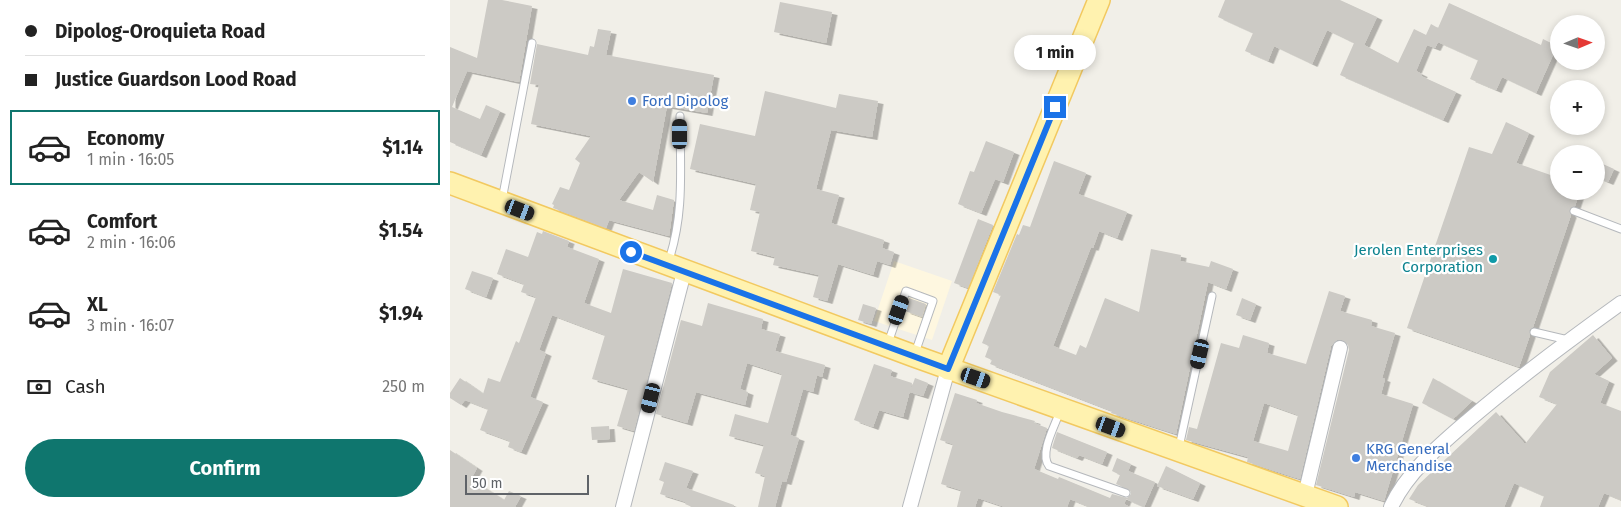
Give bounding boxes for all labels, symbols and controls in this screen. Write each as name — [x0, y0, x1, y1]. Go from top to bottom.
north arrow — [1550, 15, 1605, 70]
map controls — [1550, 15, 1605, 200]
text: Dipolog-Oroquieta Road — [55, 20, 265, 43]
callout: 1 min — [1014, 34, 1096, 70]
text: 1 min — [1036, 43, 1074, 62]
text: Justice Guardson Lood Road — [55, 68, 297, 91]
button: + — [1550, 80, 1605, 135]
place label: Ford Dipolog — [642, 92, 729, 110]
marker: Ford Dipolog — [626, 95, 638, 107]
route end — [1044, 96, 1066, 118]
car — [672, 119, 687, 149]
icon: car — [27, 125, 72, 170]
text: Economy — [87, 127, 164, 150]
text: $1.14 — [382, 136, 423, 159]
button: − — [1550, 145, 1605, 200]
text: 1 min · 16:05 — [87, 150, 174, 169]
car — [503, 198, 536, 222]
icon: car — [27, 208, 72, 253]
text: Comfort — [87, 210, 157, 233]
text: $1.54 — [379, 219, 423, 242]
text: 2 min · 16:06 — [87, 233, 176, 252]
route start — [620, 241, 642, 263]
place label: Jerolen Enterprises Corporation — [1354, 241, 1483, 276]
marker: Jerolen Enterprises Corporation — [1487, 253, 1499, 265]
icon: car — [27, 291, 72, 336]
text: XL — [87, 293, 108, 316]
car — [887, 293, 910, 327]
text: $1.94 — [379, 302, 423, 325]
text: 3 min · 16:07 — [87, 316, 174, 335]
car — [1189, 338, 1210, 370]
car — [959, 366, 992, 390]
icon: cash — [25, 373, 53, 401]
text: Cash — [65, 375, 106, 398]
text: 250 m — [382, 377, 425, 396]
car — [640, 382, 661, 414]
car — [1094, 415, 1127, 439]
button: Confirm — [25, 439, 425, 497]
place label: KRG General Merchandise — [1366, 440, 1452, 475]
marker: KRG General Merchandise — [1350, 452, 1362, 464]
scale bar — [465, 472, 589, 495]
text: 50 m — [472, 475, 503, 492]

